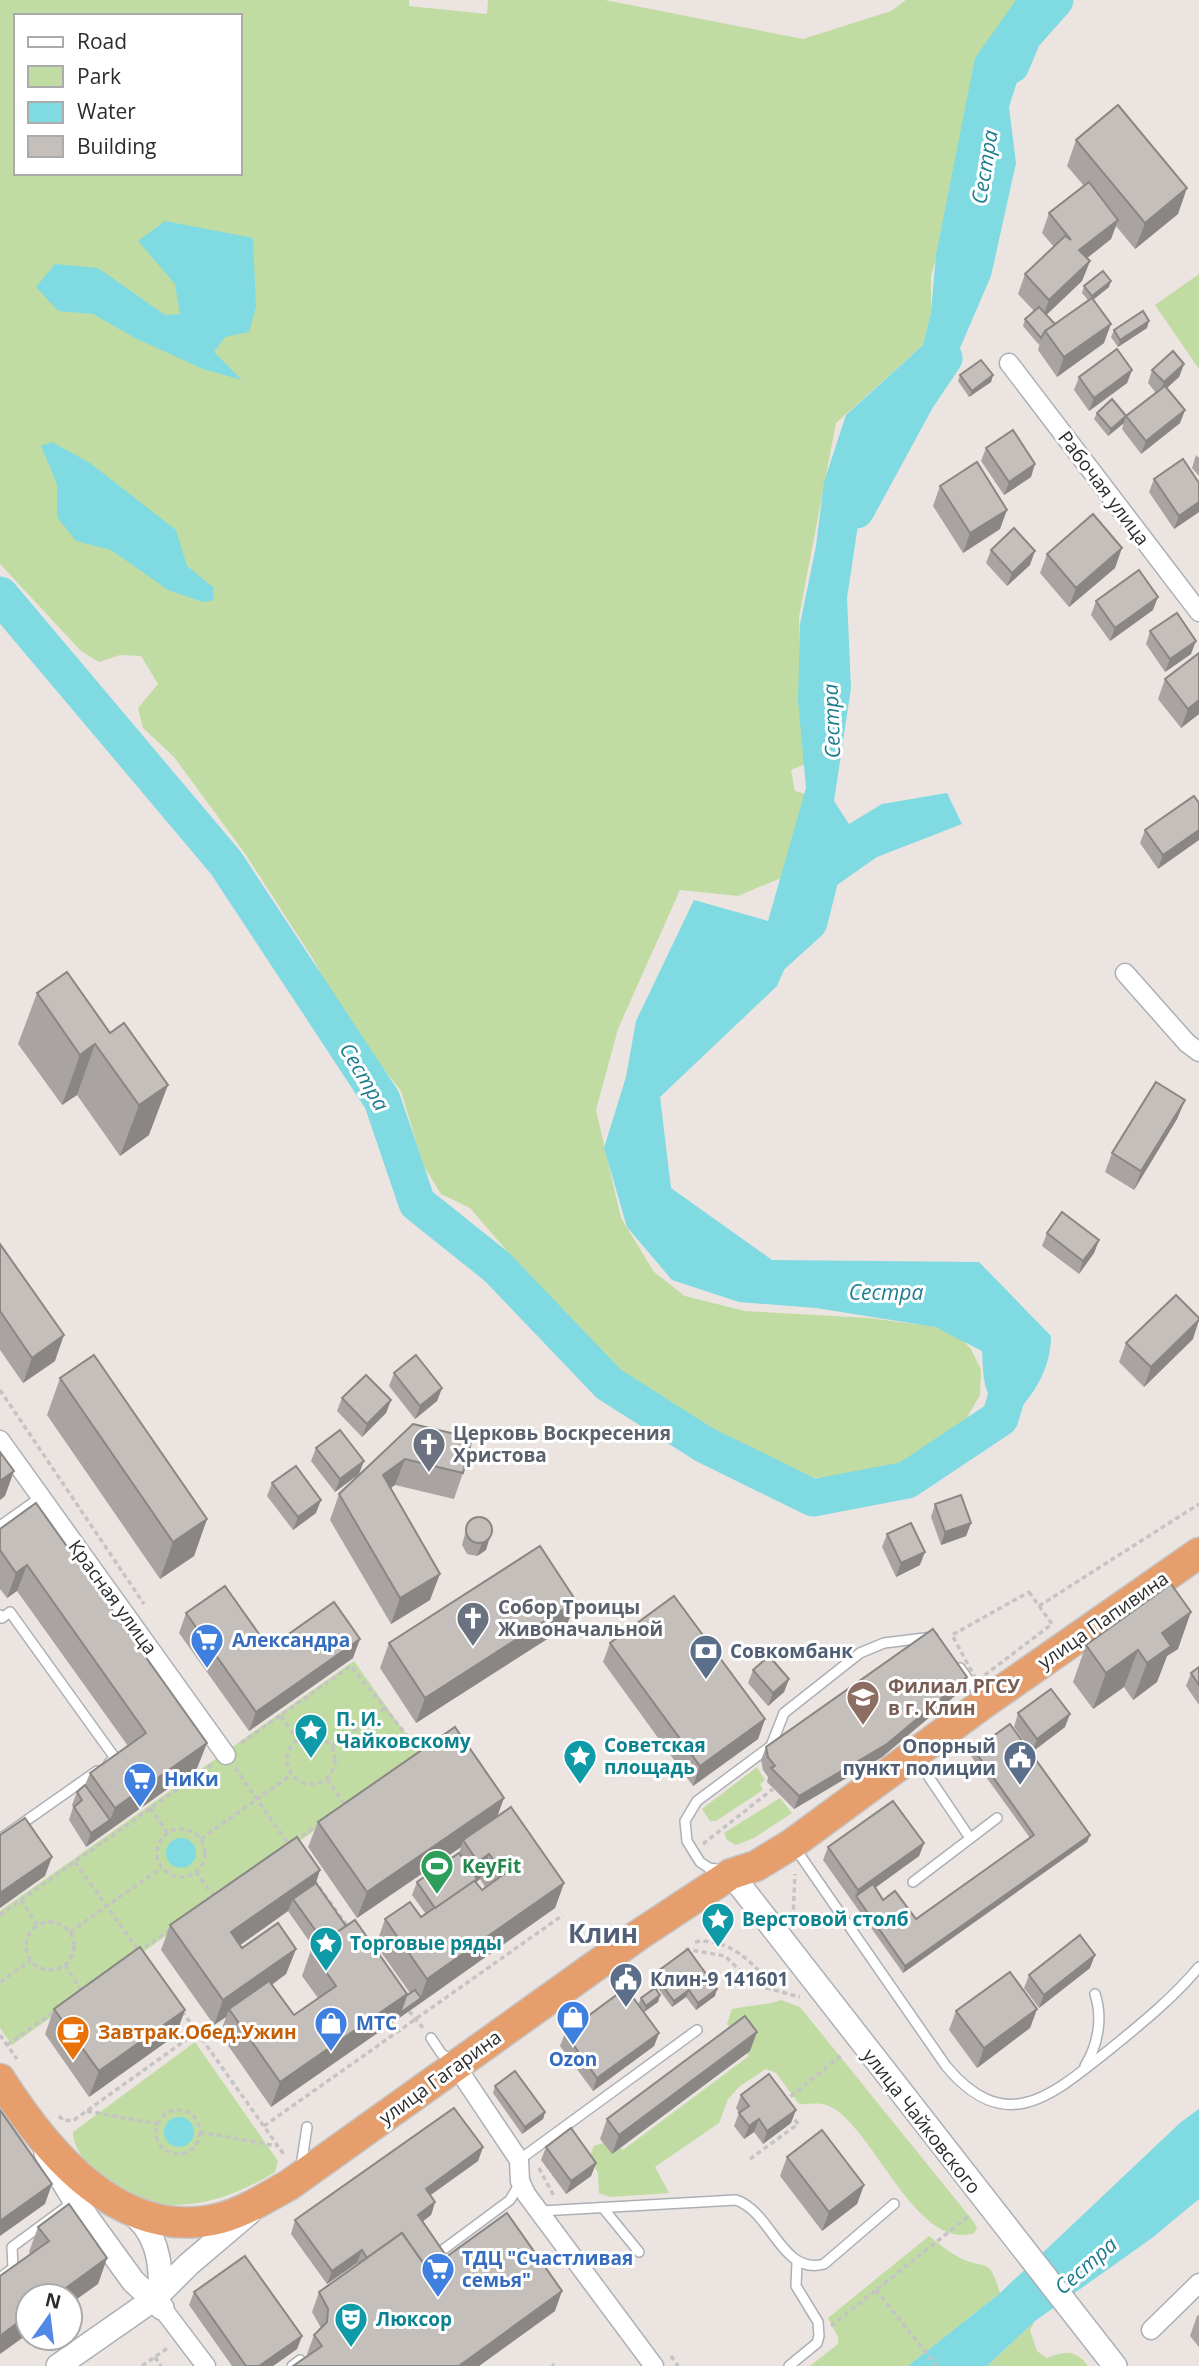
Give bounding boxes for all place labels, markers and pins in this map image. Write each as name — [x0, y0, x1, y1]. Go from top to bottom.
place label: Церковь Воскресения Христова — [453, 1420, 671, 1468]
church icon: Церковь Воскресения Христова — [410, 1425, 448, 1474]
place label: Собор Троицы Живоначальной — [498, 1594, 663, 1642]
church icon: Собор Троицы Живоначальной — [454, 1599, 492, 1648]
supermarket icon: Александра — [188, 1621, 226, 1670]
place label: Александра — [232, 1627, 350, 1653]
bank icon: Совкомбанк — [687, 1632, 725, 1681]
place label: Совкомбанк — [730, 1638, 853, 1664]
place label: Филиал РГСУ в г. Клин — [888, 1673, 1020, 1721]
school or university icon: Филиал РГСУ в г. Клин — [844, 1678, 882, 1727]
place label: П. И. Чайковскому — [336, 1706, 471, 1754]
place icon: П. И. Чайковскому — [292, 1711, 330, 1760]
place label: Советская площадь — [604, 1732, 706, 1780]
place label: Опорный пункт полиции — [842, 1733, 996, 1781]
place icon: Советская площадь — [561, 1737, 599, 1786]
public building icon: Опорный пункт полиции — [1001, 1738, 1039, 1787]
supermarket icon: НиКи — [121, 1760, 159, 1809]
place label: НиКи — [164, 1766, 219, 1792]
sports icon: KeyFit — [418, 1847, 456, 1896]
place label: KeyFit — [462, 1853, 521, 1879]
place icon: Верстовой столб — [699, 1900, 737, 1949]
place label: Верстовой столб — [742, 1906, 909, 1932]
place icon: Tорговые ряды — [307, 1924, 345, 1973]
place label: Tорговые ряды — [350, 1930, 502, 1956]
public building icon: Клин-9 141601 — [607, 1960, 645, 2009]
place label: Клин-9 141601 — [650, 1966, 788, 1992]
shop icon: Ozon — [554, 1998, 592, 2047]
shop icon: МТС — [312, 2004, 350, 2053]
place label: МТС — [356, 2010, 397, 2036]
cafe icon: Завтрак.Обед.Ужин — [54, 2013, 92, 2062]
place label: Завтрак.Обед.Ужин — [98, 2019, 297, 2045]
place label: Ozon — [549, 2046, 597, 2072]
place label: ТДЦ "Счастливая семья" — [462, 2245, 633, 2293]
supermarket icon: ТДЦ "Счастливая семья" — [419, 2250, 457, 2299]
theatre icon: Люксор — [332, 2300, 370, 2349]
place label: Люксор — [376, 2306, 452, 2332]

